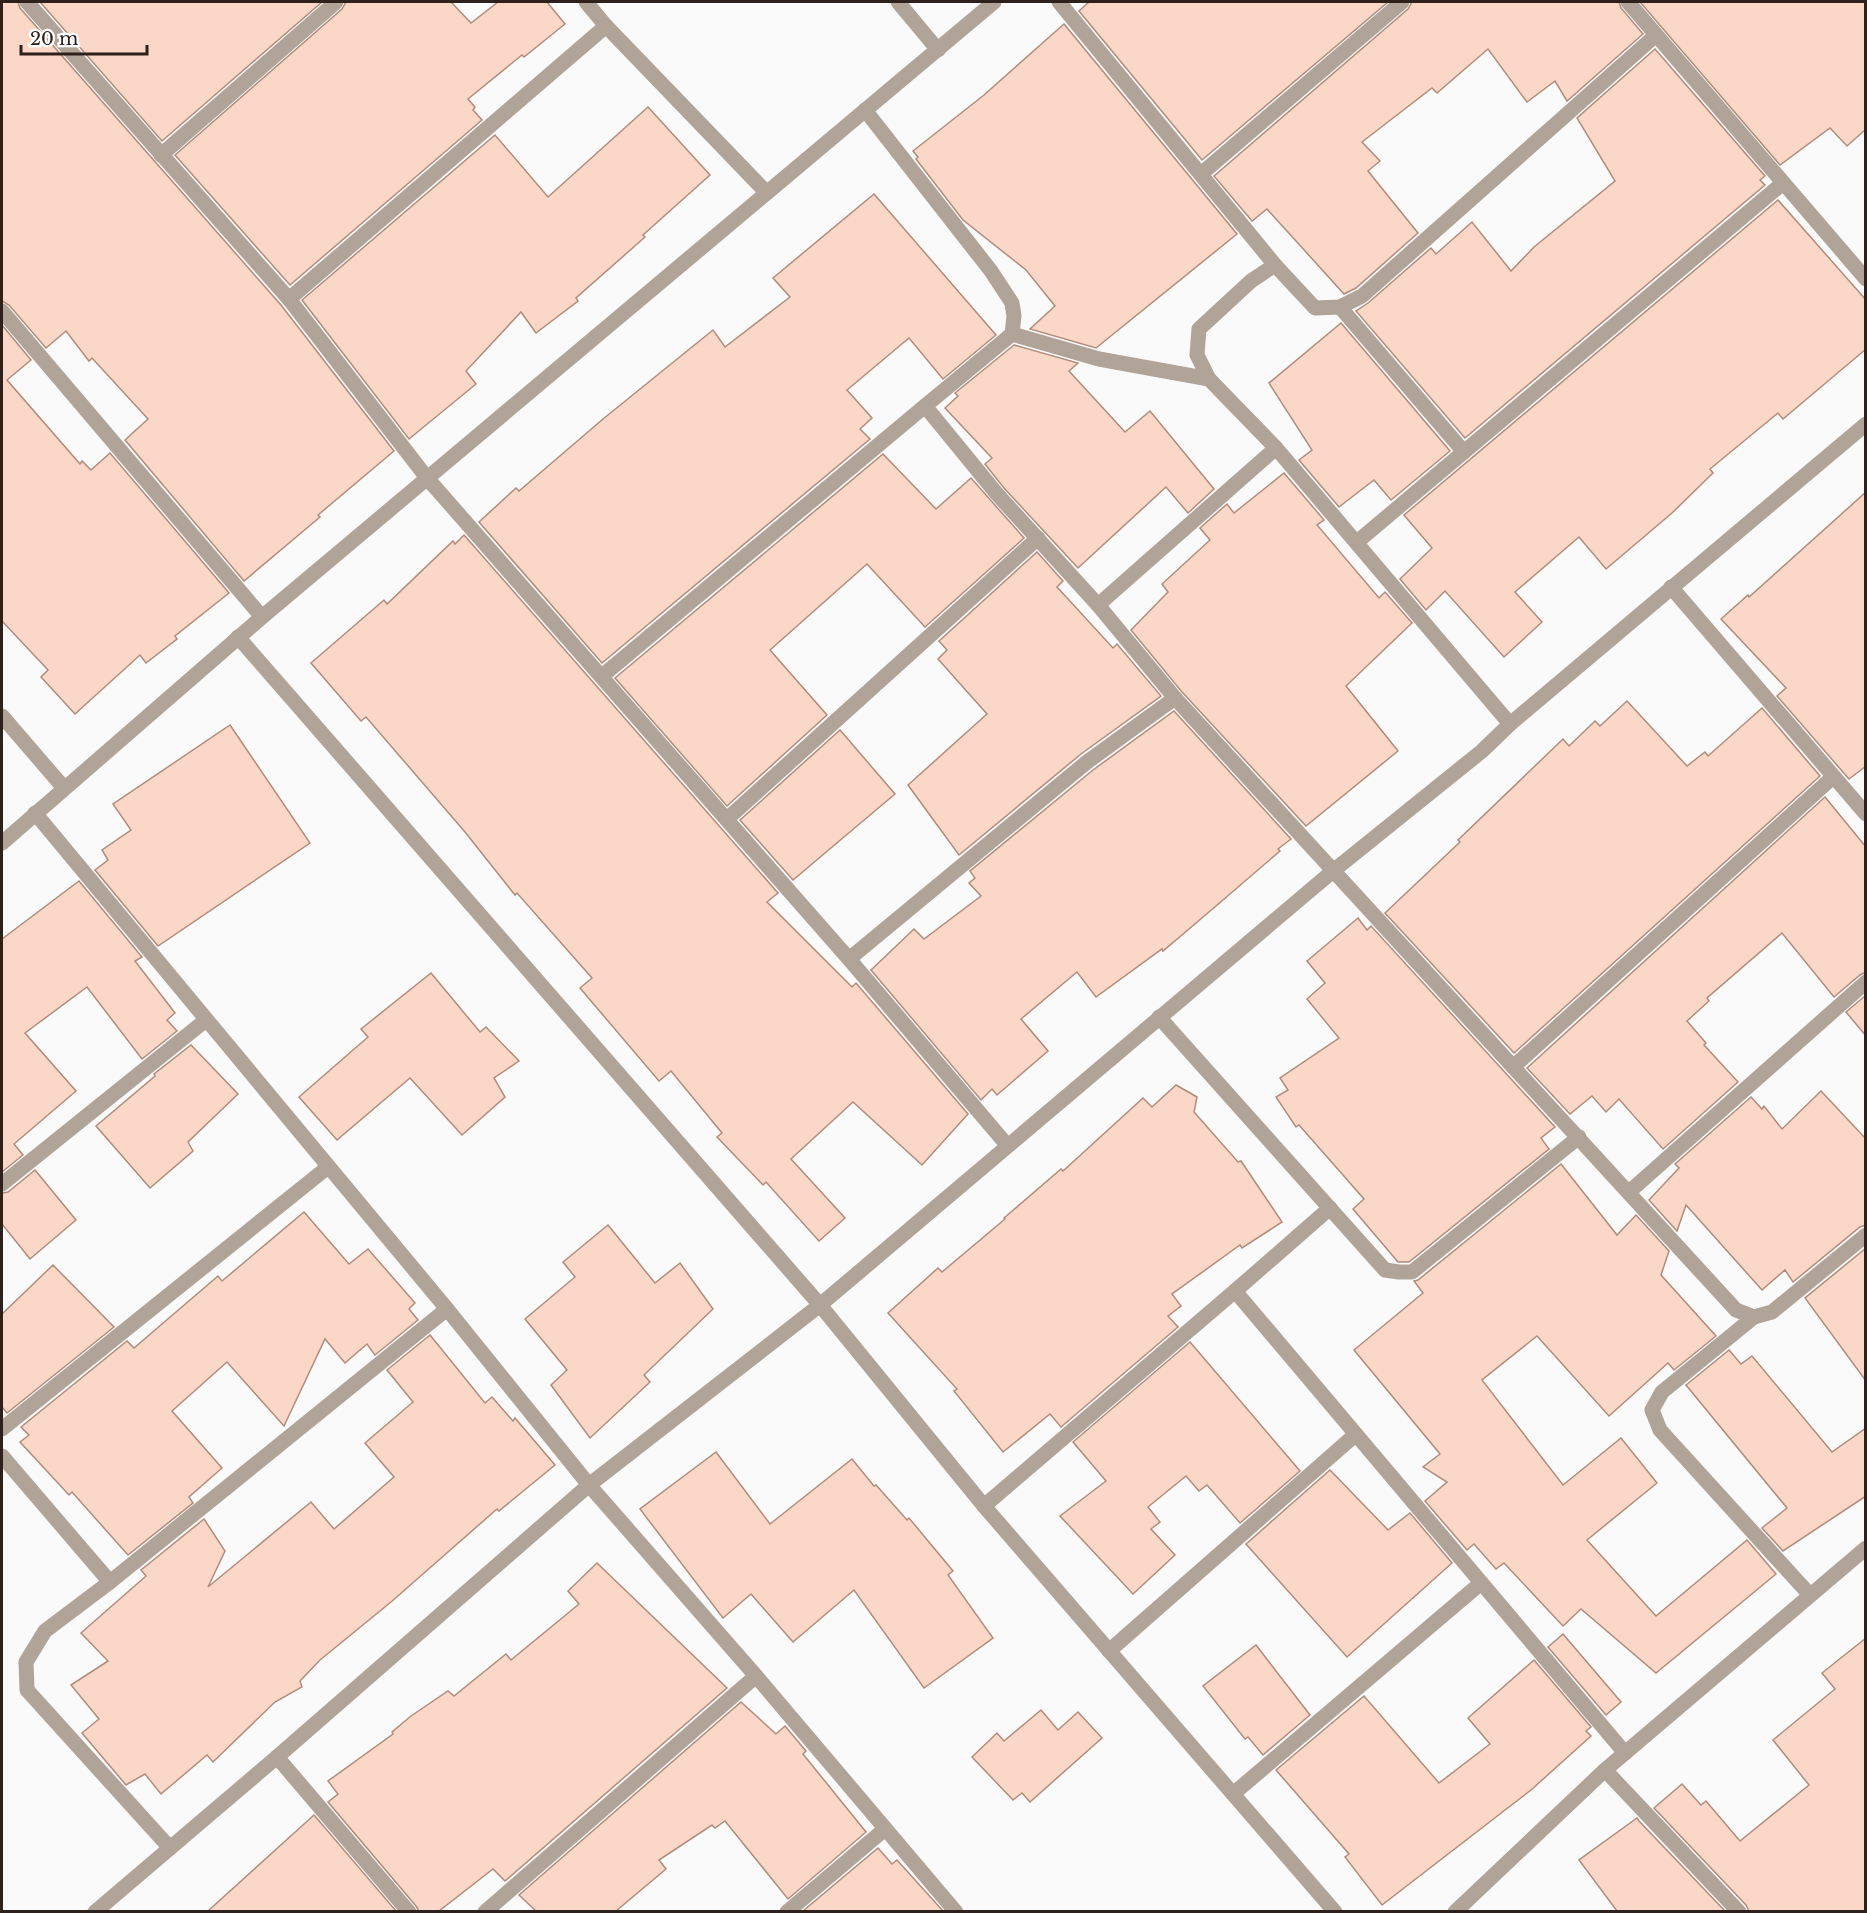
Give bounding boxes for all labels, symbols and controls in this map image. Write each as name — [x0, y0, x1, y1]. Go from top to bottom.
scale bar — [21, 18, 147, 56]
text: 20 m — [30, 28, 78, 50]

